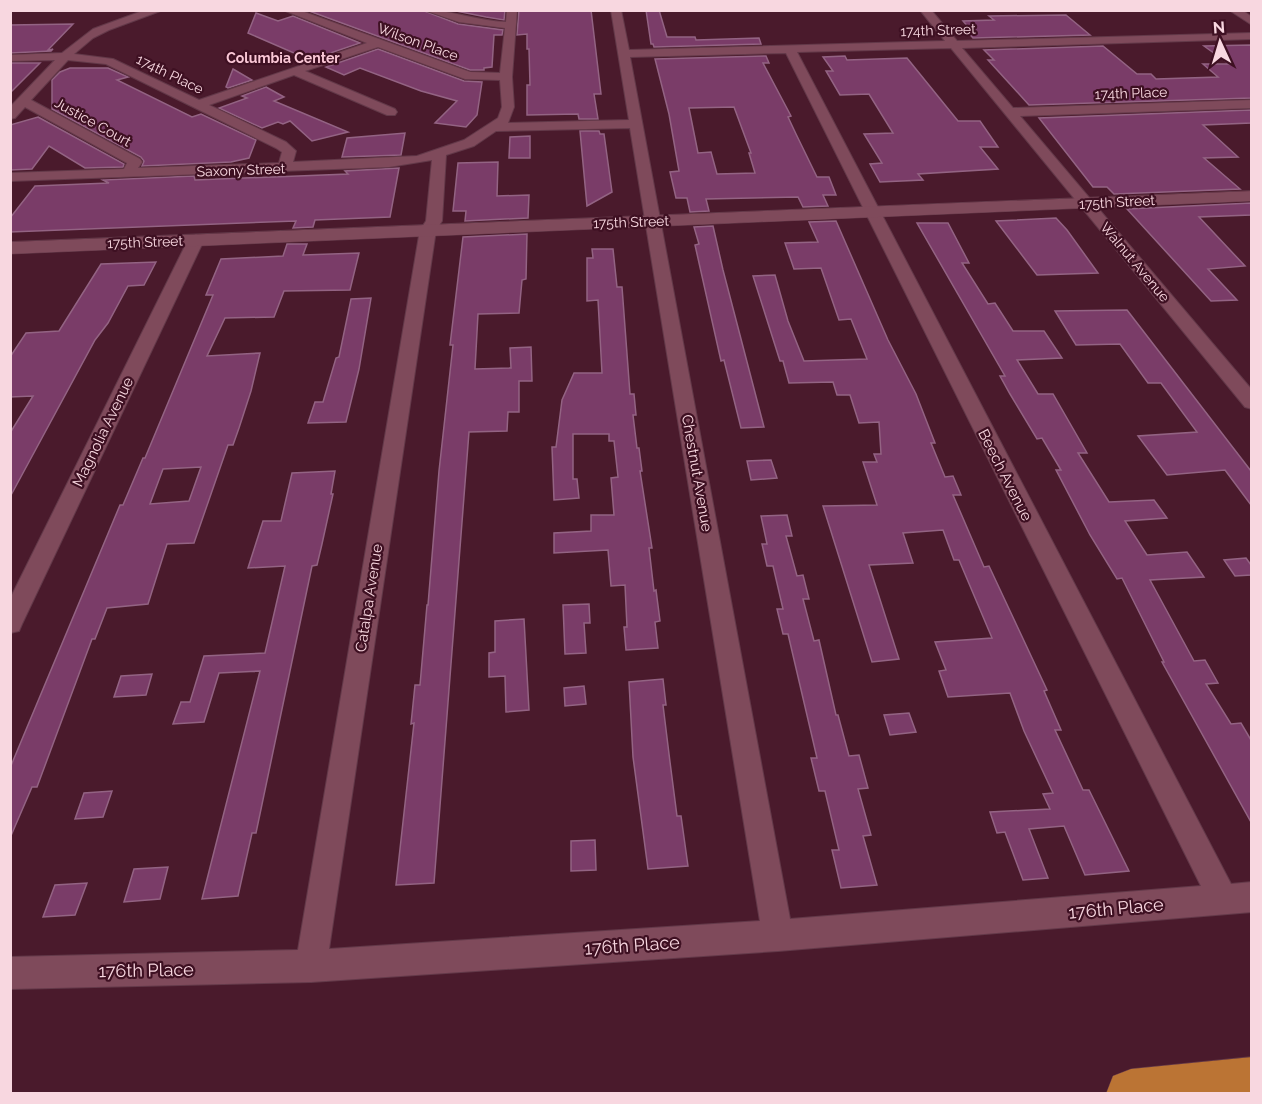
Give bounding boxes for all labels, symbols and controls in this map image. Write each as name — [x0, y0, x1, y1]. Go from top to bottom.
north arrow — [1190, 12, 1250, 72]
text: N — [1212, 18, 1226, 37]
street label: Wilson Place — [376, 20, 460, 64]
street label: 174th Street — [900, 21, 976, 39]
district label: Columbia Center — [226, 50, 340, 66]
street label: 174th Place — [134, 51, 206, 97]
street label: 174th Place — [1094, 84, 1168, 102]
street label: Justice Court — [52, 94, 134, 150]
street label: Saxony Street — [196, 160, 286, 180]
street label: 175th Street — [1079, 192, 1156, 212]
street label: 175th Street — [593, 213, 670, 231]
street label: Walnut Avenue — [1097, 219, 1173, 305]
street label: 175th Street — [107, 233, 184, 251]
street label: Magnolia Avenue — [69, 374, 137, 490]
street label: Chestnut Avenue — [678, 413, 716, 533]
street label: Beech Avenue — [974, 426, 1036, 524]
street label: Catalpa Avenue — [352, 543, 386, 653]
street label: 176th Place — [1068, 893, 1165, 923]
street label: 176th Place — [584, 931, 681, 959]
street label: 176th Place — [98, 959, 194, 981]

